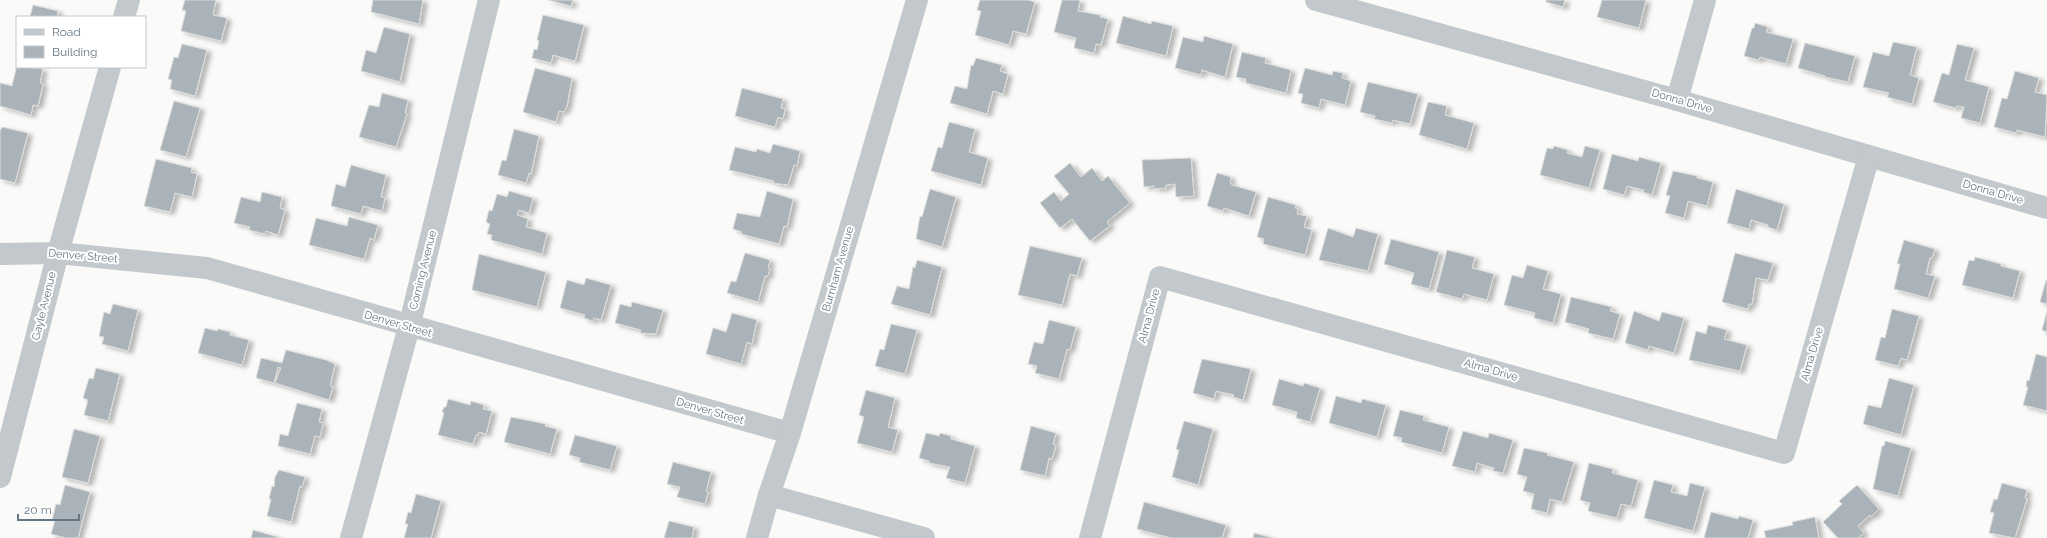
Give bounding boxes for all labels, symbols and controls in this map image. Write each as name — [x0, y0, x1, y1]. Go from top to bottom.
legend — [16, 16, 146, 68]
text: Road — [52, 25, 81, 39]
text: Building — [52, 45, 98, 59]
street label: Donna Drive — [1650, 86, 1714, 116]
street label: Donna Drive — [1961, 177, 2025, 207]
street label: Burnham Avenue — [820, 225, 856, 313]
street label: Corning Avenue — [407, 229, 439, 311]
street label: Denver Street — [48, 246, 119, 266]
street label: Gayle Avenue — [29, 270, 59, 342]
street label: Alma Drive — [1136, 287, 1163, 345]
street label: Denver Street — [363, 308, 434, 340]
street label: Alma Drive — [1798, 325, 1826, 383]
street label: Alma Drive — [1462, 356, 1520, 384]
street label: Denver Street — [675, 395, 746, 427]
scale bar — [18, 496, 79, 522]
text: 20 m — [24, 503, 52, 517]

